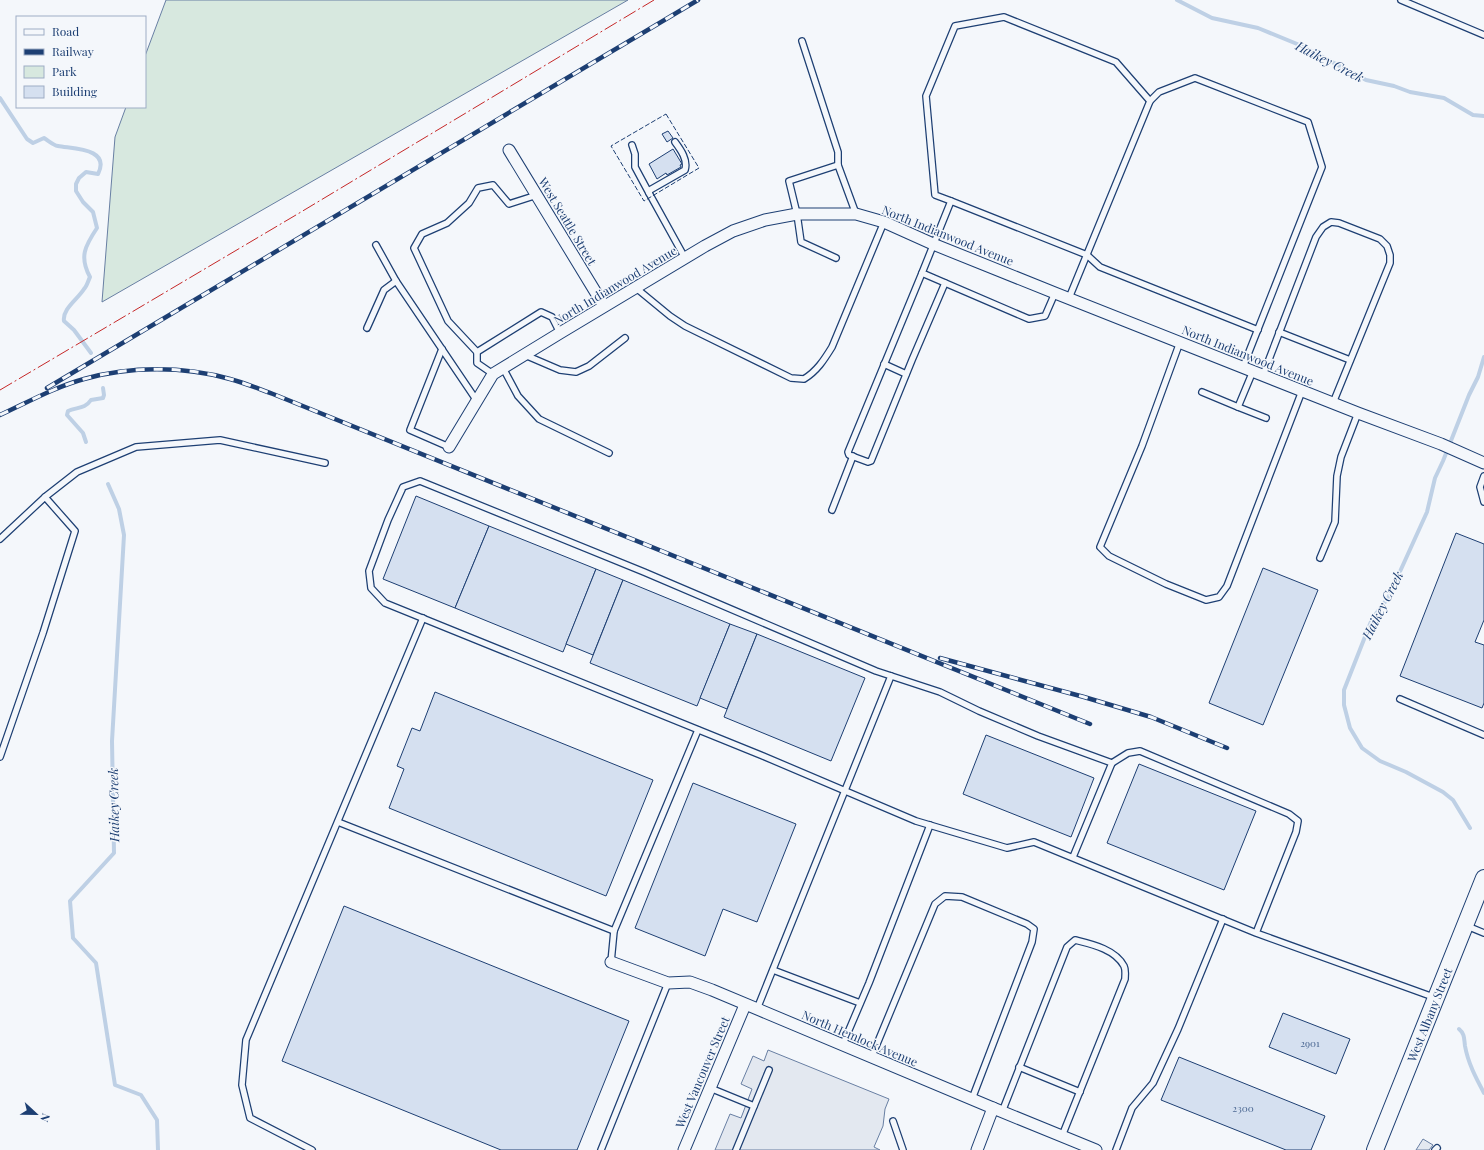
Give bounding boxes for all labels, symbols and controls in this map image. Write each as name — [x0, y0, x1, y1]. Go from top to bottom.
legend — [16, 16, 146, 108]
text: Road — [52, 23, 79, 39]
water label: Haikey Creek — [1292, 36, 1367, 86]
text: Railway — [52, 43, 94, 59]
text: Park — [52, 63, 77, 79]
text: Building — [52, 83, 98, 99]
street label: West Seattle Street — [535, 173, 601, 268]
street label: North Indianwood Avenue — [880, 201, 1016, 269]
street label: North Indianwood Avenue — [551, 242, 679, 328]
street label: North Indianwood Avenue — [1180, 321, 1316, 389]
water label: Haikey Creek — [1357, 568, 1407, 643]
water label: Haikey Creek — [104, 767, 122, 843]
street label: West Albany Street — [1403, 964, 1456, 1065]
street label: North Hemlock Avenue — [800, 1006, 920, 1070]
street label: West Vancouver Street — [671, 1013, 733, 1131]
house number: 2901 — [1300, 1036, 1320, 1050]
north arrow — [16, 1094, 56, 1134]
house number: 2300 — [1232, 1101, 1254, 1115]
text: N — [37, 1111, 54, 1124]

